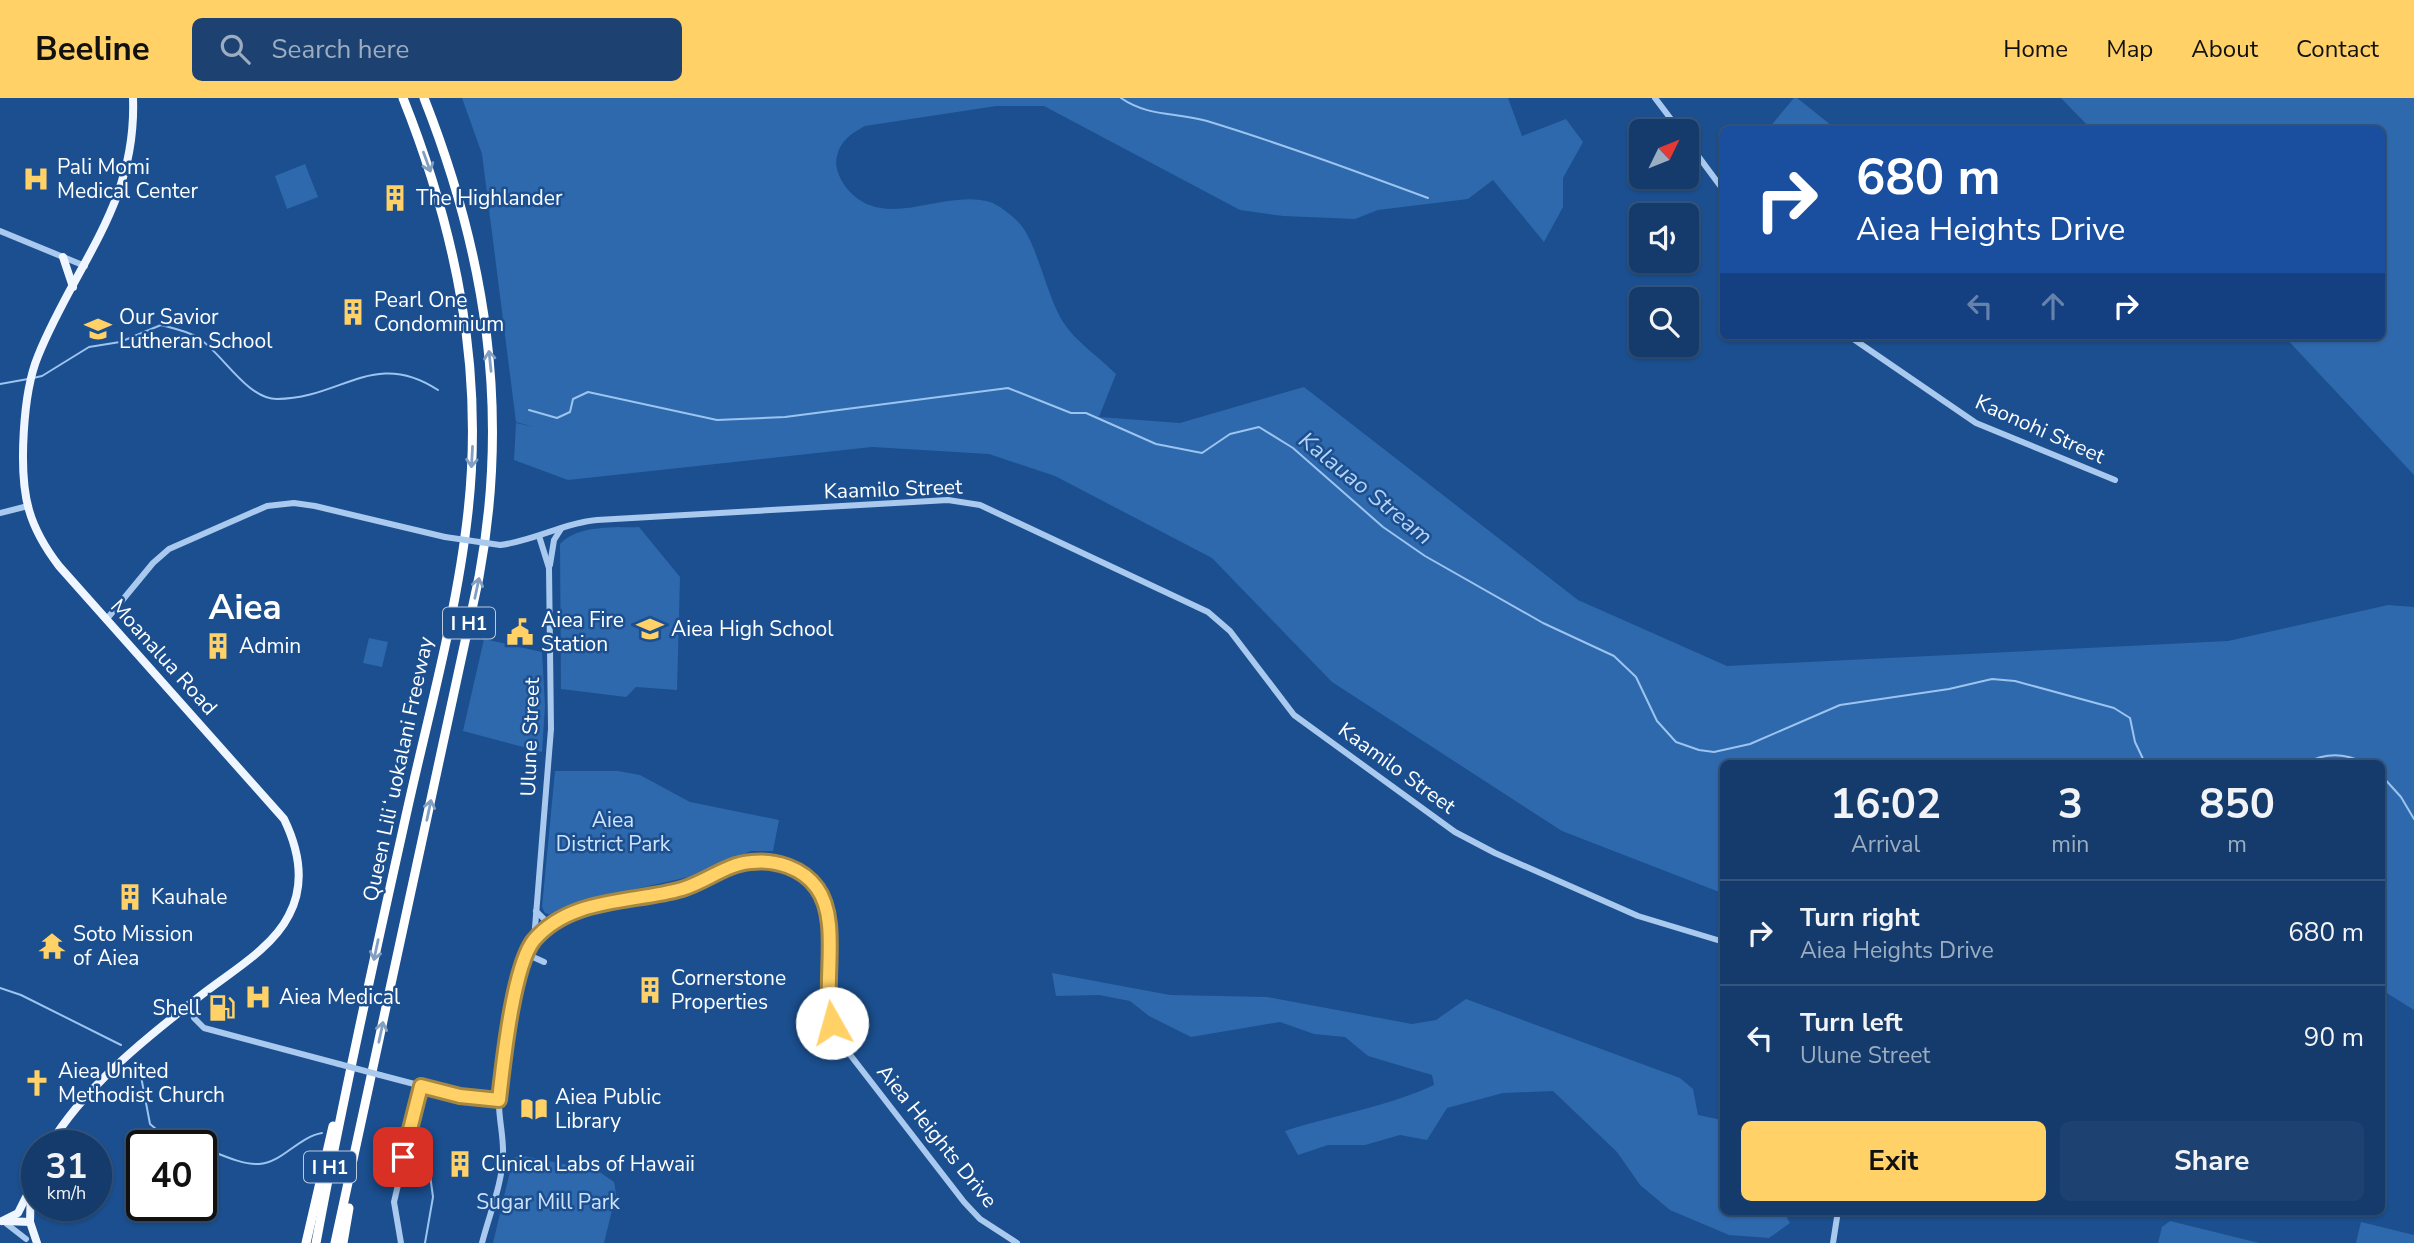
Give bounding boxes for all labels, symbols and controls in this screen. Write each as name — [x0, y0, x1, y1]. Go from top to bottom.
search box — [192, 18, 682, 81]
text: Beeline — [35, 27, 150, 72]
icon: search — [216, 30, 254, 68]
text: Search here — [272, 32, 409, 67]
text: Home — [2003, 33, 2068, 65]
text: Map — [2106, 33, 2153, 65]
text: About — [2191, 33, 2258, 65]
text: Contact — [2296, 33, 2379, 65]
north arrow — [1629, 119, 1699, 189]
map controls — [1629, 119, 1699, 357]
text: 680 m — [1856, 144, 2000, 211]
one-way arrow — [422, 150, 434, 172]
place label: Pali Momi Medical Center — [57, 153, 199, 205]
icon: right — [1741, 154, 1832, 245]
hospital icon: Pali Momi Medical Center — [21, 164, 51, 194]
building icon: The Highlander — [380, 183, 410, 213]
place label: The Highlander — [416, 184, 563, 212]
button: sound — [1629, 203, 1699, 273]
text: Aiea Heights Drive — [1856, 208, 2125, 251]
place label: Pearl One Condominium — [374, 286, 504, 338]
button: search — [1629, 287, 1699, 357]
icon: left — [1961, 287, 1999, 325]
icon: ahead — [2034, 287, 2072, 325]
icon: right — [2107, 287, 2145, 325]
building icon: Pearl One Condominium — [338, 297, 368, 327]
place label: Our Savior Lutheran School — [119, 303, 273, 355]
school or university icon: Our Savior Lutheran School — [83, 314, 113, 344]
one-way arrow — [483, 351, 496, 373]
street label: Kaonohi Street — [1971, 388, 2110, 470]
water label: Kalauao Stream — [1292, 425, 1439, 552]
one-way arrow — [466, 446, 479, 469]
street label: Kaamilo Street — [823, 473, 963, 505]
one-way arrow — [470, 577, 484, 600]
district label: Aiea — [208, 584, 282, 631]
street label: Moanalua Road — [104, 593, 224, 721]
place label: Aiea Fire Station — [541, 606, 624, 658]
road number: I H1 — [443, 608, 495, 638]
school or university icon: Aiea High School — [635, 614, 665, 644]
place label: Aiea High School — [671, 615, 834, 643]
public building icon: Aiea Fire Station — [505, 617, 535, 647]
building icon: Admin — [203, 631, 233, 661]
place label: Admin — [239, 632, 301, 660]
street label: Queen Liliʻuokalani Freeway — [356, 634, 440, 904]
street label: Ulune Street — [514, 676, 546, 797]
street label: Kaamilo Street — [1333, 716, 1462, 820]
text: 16:02 — [1830, 776, 1941, 833]
text: 3 — [2058, 776, 2083, 833]
text: 850 — [2199, 776, 2275, 833]
one-way arrow — [422, 799, 436, 822]
park label: Aiea District Park — [556, 806, 671, 858]
text: Arrival — [1851, 829, 1920, 860]
text: min — [2051, 829, 2089, 860]
text: m — [2227, 829, 2247, 860]
building icon: Kauhale — [115, 882, 145, 912]
place label: Kauhale — [151, 883, 227, 911]
text: Turn right — [1800, 900, 1919, 935]
icon: right — [1741, 914, 1779, 952]
text: 680 m — [2288, 915, 2364, 950]
place label: Soto Mission of Aiea — [73, 920, 193, 972]
temple icon: Soto Mission of Aiea — [37, 931, 67, 961]
text: Aiea Heights Drive — [1800, 935, 1994, 966]
one-way arrow — [369, 938, 382, 961]
place label: Cornerstone Properties — [671, 964, 786, 1016]
building icon: Cornerstone Properties — [635, 975, 665, 1005]
hospital icon: Aiea Medical — [243, 982, 273, 1012]
place label: Aiea Medical — [279, 983, 401, 1011]
position arrow — [795, 986, 869, 1060]
fuel station icon: Shell — [207, 993, 237, 1023]
place label: Shell — [153, 994, 202, 1022]
text: Turn left — [1800, 1005, 1903, 1040]
icon: left — [1741, 1019, 1779, 1057]
text: 90 m — [2304, 1020, 2364, 1055]
one-way arrow — [375, 1021, 389, 1044]
text: Ulune Street — [1800, 1040, 1930, 1071]
place label: Aiea United Methodist Church — [58, 1057, 225, 1109]
street label: Aiea Heights Drive — [870, 1058, 1004, 1214]
church icon: Aiea United Methodist Church — [22, 1068, 52, 1098]
place label: Aiea Public Library — [555, 1083, 661, 1135]
library icon: Aiea Public Library — [519, 1094, 549, 1124]
button: Exit — [1741, 1121, 2046, 1201]
button: Share — [2060, 1121, 2364, 1201]
pin — [373, 1127, 433, 1187]
speed limit sign: 40 — [126, 1130, 217, 1221]
icon: arrive — [384, 1138, 422, 1176]
text: 31 — [45, 1143, 88, 1190]
building icon: Clinical Labs of Hawaii — [445, 1149, 475, 1179]
place label: Clinical Labs of Hawaii — [481, 1150, 695, 1178]
road number: I H1 — [304, 1152, 356, 1182]
text: km/h — [47, 1181, 86, 1205]
park label: Sugar Mill Park — [476, 1188, 620, 1216]

